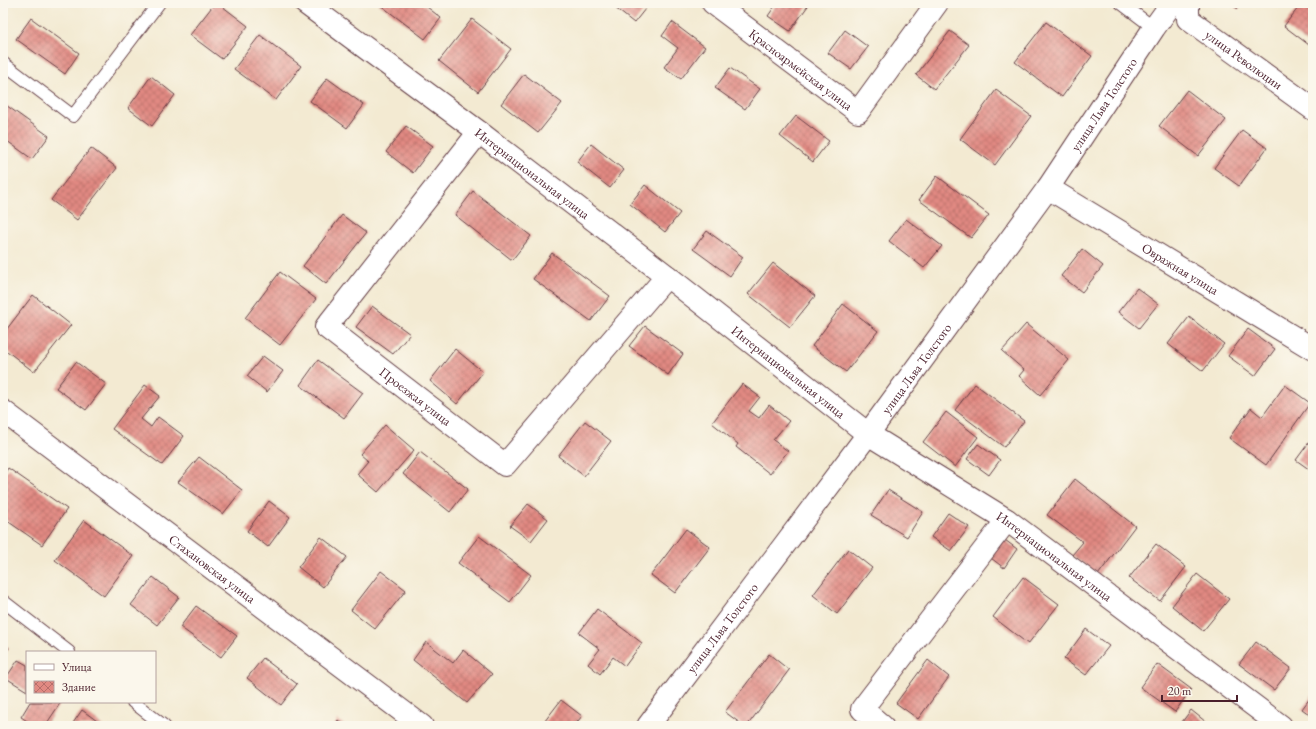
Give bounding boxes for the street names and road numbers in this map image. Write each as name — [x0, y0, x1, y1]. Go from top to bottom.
street label: Красноармейская улица — [746, 25, 857, 114]
street label: улица Революции — [1202, 26, 1286, 93]
street label: улица Льва Толстого — [1067, 54, 1141, 154]
street label: Интернациональная улица — [472, 124, 594, 223]
street label: Овражная улица — [1139, 239, 1223, 299]
street label: улица Льва Толстого — [877, 320, 955, 417]
street label: Интернациональная улица — [728, 321, 850, 422]
street label: Проезжая улица — [376, 363, 456, 430]
street label: Интернациональная улица — [993, 507, 1116, 605]
street label: Стахановская улица — [166, 530, 260, 607]
street label: улица Льва Толстого — [683, 579, 761, 676]

